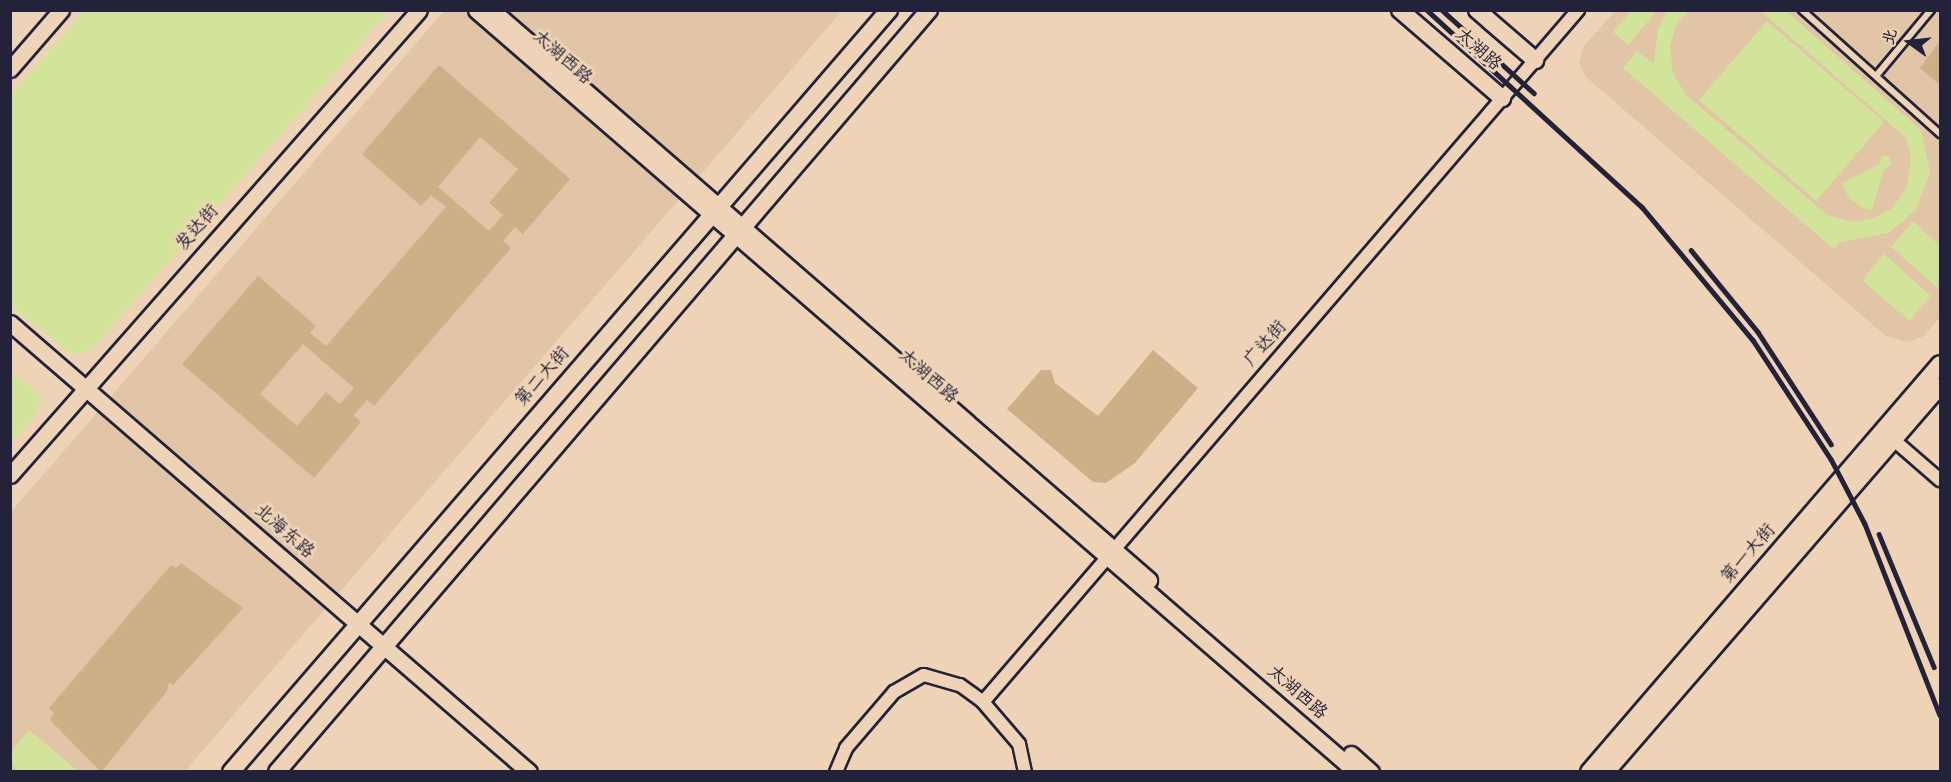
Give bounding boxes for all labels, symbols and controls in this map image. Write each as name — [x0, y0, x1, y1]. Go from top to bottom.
north arrow — [1879, 12, 1939, 72]
street label: 太湖路 — [1450, 25, 1504, 77]
street label: 太湖西路 — [527, 27, 595, 91]
text: 北 — [1878, 27, 1904, 48]
street label: 发达街 — [173, 202, 225, 256]
street label: 广达街 — [1241, 318, 1293, 372]
street label: 第二大街 — [512, 344, 576, 412]
street label: 太湖西路 — [893, 346, 961, 410]
street label: 北海东路 — [249, 501, 317, 565]
street label: 第一大街 — [1718, 521, 1782, 589]
street label: 太湖西路 — [1262, 662, 1330, 726]

